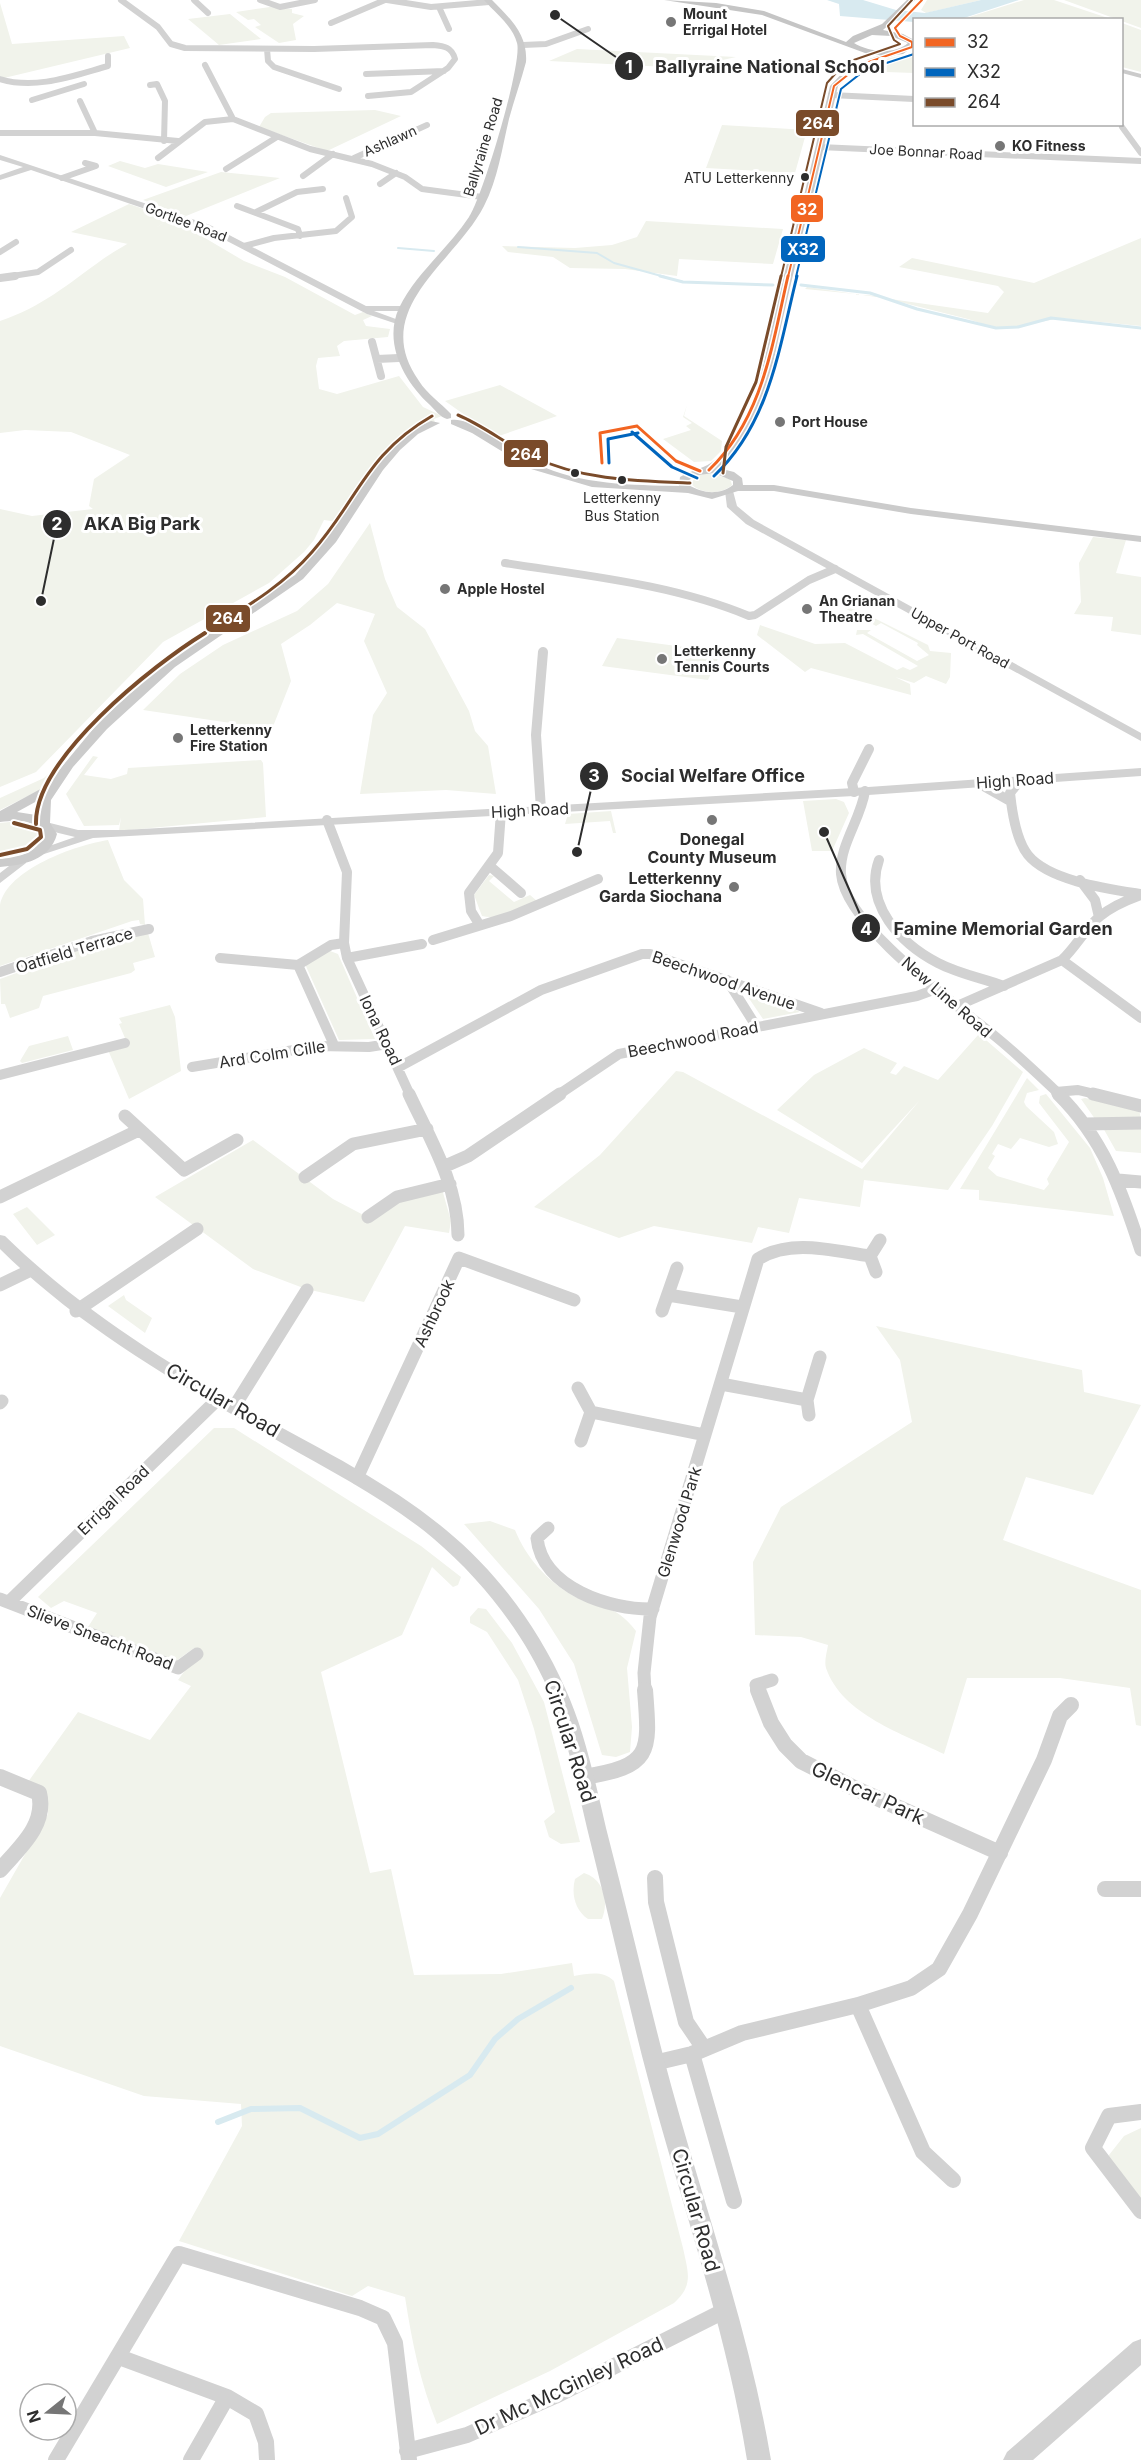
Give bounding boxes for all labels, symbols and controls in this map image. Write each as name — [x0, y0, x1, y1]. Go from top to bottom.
place label: Mount Errigal Hotel — [683, 5, 767, 38]
marker: Mount Errigal Hotel — [664, 15, 678, 29]
legend — [913, 18, 1123, 126]
text: 32 — [967, 31, 989, 52]
callout: Ballyraine National School — [614, 48, 897, 84]
text: 1 — [625, 56, 633, 77]
text: Ballyraine National School — [655, 56, 885, 77]
text: X32 — [967, 61, 1001, 82]
text: 264 — [967, 91, 1001, 112]
street label: Ballyraine Road — [459, 95, 506, 198]
line badge: 264 — [795, 109, 840, 137]
text: 264 — [802, 113, 834, 133]
street label: Ashlawn — [361, 121, 419, 160]
place label: KO Fitness — [1012, 137, 1086, 154]
marker: KO Fitness — [993, 139, 1007, 153]
street label: Joe Bonnar Road — [869, 140, 983, 163]
place label: ATU Letterkenny — [684, 169, 794, 186]
marker: ATU Letterkenny — [799, 171, 811, 183]
line badge: 32 — [790, 194, 824, 223]
street label: Gortlee Road — [143, 198, 230, 245]
text: 32 — [797, 199, 817, 219]
line badge: X32 — [780, 235, 826, 263]
text: X32 — [787, 239, 819, 259]
place label: Port House — [792, 413, 868, 430]
marker: Port House — [773, 415, 787, 429]
line badge: 264 — [503, 439, 549, 468]
text: 264 — [510, 444, 542, 464]
unlabelled marker — [569, 467, 581, 479]
marker: Letterkenny Bus Station — [616, 474, 628, 486]
place label: Letterkenny Bus Station — [583, 489, 661, 524]
callout: AKA Big Park — [42, 506, 212, 542]
text: 2 — [51, 513, 63, 534]
text: AKA Big Park — [84, 513, 201, 534]
place label: Apple Hostel — [457, 580, 545, 597]
marker: Apple Hostel — [438, 582, 452, 596]
place label: An Grianan Theatre — [819, 592, 895, 625]
marker: An Grianan Theatre — [800, 602, 814, 616]
street label: Upper Port Road — [908, 603, 1012, 672]
line badge: 264 — [205, 604, 251, 633]
text: 264 — [212, 608, 244, 628]
place label: Letterkenny Tennis Courts — [674, 642, 770, 675]
marker: Letterkenny Tennis Courts — [655, 652, 669, 666]
place label: Letterkenny Fire Station — [190, 721, 272, 754]
marker: Letterkenny Fire Station — [171, 731, 185, 745]
callout: Social Welfare Office — [579, 758, 817, 794]
text: 3 — [588, 765, 600, 786]
text: Social Welfare Office — [621, 765, 805, 786]
street label: High Road — [975, 767, 1055, 793]
street label: High Road — [490, 798, 570, 822]
marker: Donegal County Museum — [705, 813, 719, 827]
place label: Donegal County Museum — [647, 829, 777, 867]
place label: Letterkenny Garda Siochana — [599, 868, 722, 906]
marker: Letterkenny Garda Siochana — [727, 880, 741, 894]
callout: Famine Memorial Garden — [851, 910, 1125, 946]
text: 4 — [860, 918, 872, 939]
text: Famine Memorial Garden — [893, 918, 1113, 939]
street label: Oatfield Terrace — [13, 923, 135, 977]
street label: Beechwood Avenue — [650, 946, 798, 1014]
street label: New Line Road — [898, 952, 996, 1042]
street label: Iona Road — [355, 992, 407, 1068]
street label: Beechwood Road — [626, 1017, 760, 1061]
street label: Ard Colm Cille — [217, 1036, 327, 1072]
street label: Ashbrook — [410, 1276, 458, 1350]
street label: Circular Road — [162, 1358, 284, 1442]
street label: Errigal Road — [73, 1461, 153, 1539]
street label: Glenwood Park — [653, 1464, 705, 1580]
street label: Slieve Sneacht Road — [24, 1600, 176, 1674]
street label: Circular Road — [539, 1677, 601, 1805]
street label: Glencar Park — [808, 1756, 928, 1830]
street label: Circular Road — [667, 2145, 725, 2275]
street label: Dr Mc McGinley Road — [471, 2332, 667, 2440]
north arrow — [18, 2382, 78, 2442]
text: N — [22, 2408, 45, 2426]

